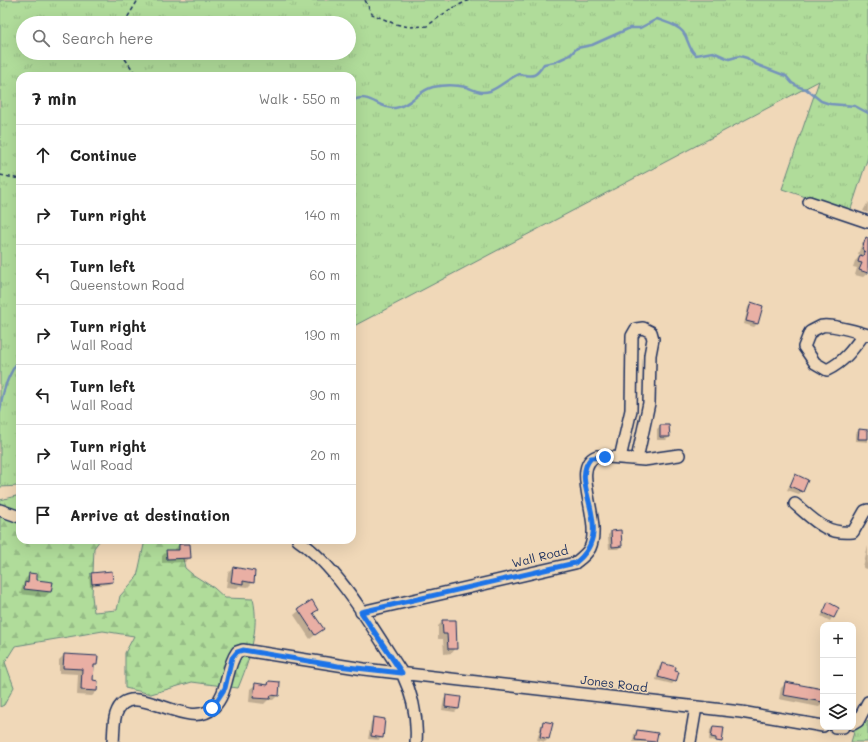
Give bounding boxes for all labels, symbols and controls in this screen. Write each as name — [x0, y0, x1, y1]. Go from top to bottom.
search box — [16, 16, 356, 60]
icon: search — [30, 27, 52, 49]
text: Search here — [62, 28, 153, 48]
text: 7 min — [32, 87, 77, 109]
text: Walk · 550 m — [259, 90, 340, 107]
icon: ahead — [32, 144, 54, 166]
text: Continue — [70, 145, 137, 165]
text: 50 m — [310, 146, 340, 163]
icon: right — [32, 204, 54, 226]
text: Turn right — [70, 205, 147, 225]
text: 140 m — [304, 206, 340, 223]
text: Turn left — [70, 256, 135, 276]
icon: left — [32, 264, 54, 286]
text: 60 m — [310, 266, 340, 283]
text: Queenstown Road — [70, 276, 184, 293]
text: Turn right — [70, 316, 147, 336]
icon: right — [32, 324, 54, 346]
text: 190 m — [304, 326, 340, 343]
text: Wall Road — [70, 336, 133, 353]
text: Turn left — [70, 376, 135, 396]
icon: left — [32, 384, 54, 406]
text: 90 m — [310, 386, 340, 403]
text: Wall Road — [70, 396, 133, 413]
text: Turn right — [70, 436, 147, 456]
icon: right — [32, 444, 54, 466]
text: 20 m — [310, 446, 340, 463]
route end — [596, 448, 614, 466]
text: Wall Road — [70, 456, 133, 473]
icon: arrive — [32, 504, 54, 526]
text: Arrive at destination — [70, 505, 230, 525]
street label: Wall Road — [510, 541, 570, 571]
map controls — [820, 622, 856, 730]
button: + — [820, 622, 856, 658]
button: − — [820, 658, 856, 694]
street label: Jones Road — [580, 671, 649, 695]
button: layers — [820, 694, 856, 730]
route start — [203, 699, 221, 717]

